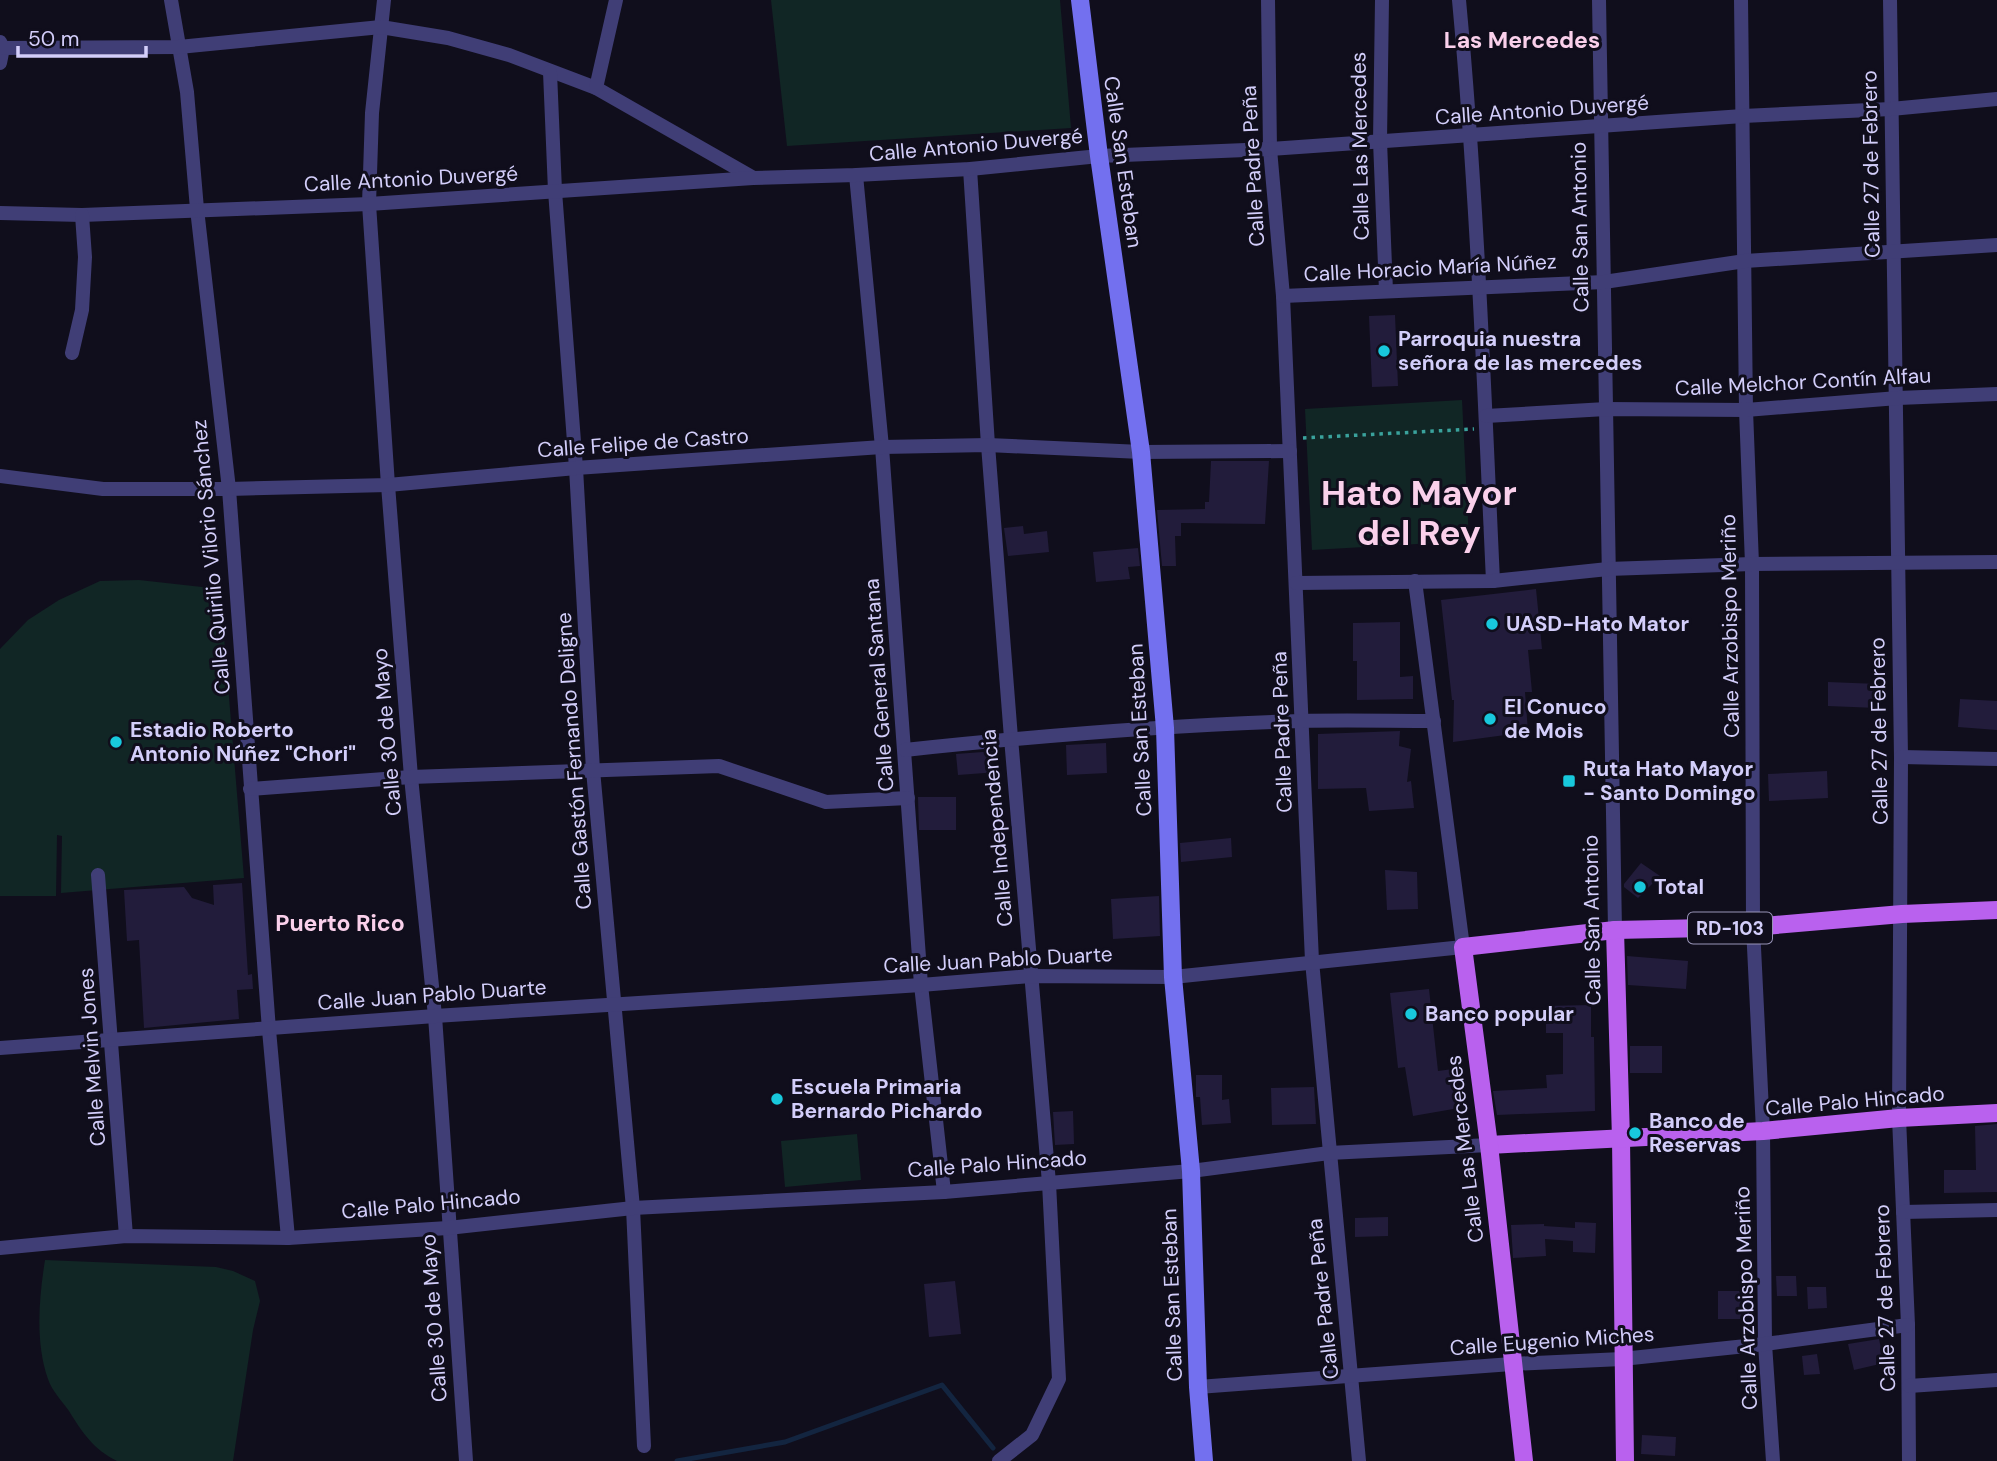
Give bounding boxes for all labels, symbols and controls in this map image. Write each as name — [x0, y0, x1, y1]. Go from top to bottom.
scale bar — [18, 14, 145, 58]
text: 50 m — [28, 25, 79, 53]
district label: Las Mercedes — [1444, 25, 1600, 55]
street label: Calle Las Mercedes — [1344, 52, 1376, 240]
street label: Calle 27 de Febrero — [1855, 70, 1887, 258]
street label: Calle San Esteban — [1097, 74, 1149, 250]
street label: Calle Padre Peña — [1235, 85, 1271, 247]
street label: Calle Antonio Duvergé — [1434, 89, 1650, 131]
street label: Calle Antonio Duvergé — [868, 122, 1084, 168]
street label: Calle San Antonio — [1565, 141, 1595, 313]
street label: Calle Antonio Duvergé — [303, 159, 519, 199]
street label: Calle Horacio María Núñez — [1303, 247, 1557, 289]
place label: Parroquia nuestra señora de las mercedes — [1398, 325, 1643, 377]
marker: Parroquia nuestra señora de las mercedes — [1376, 343, 1392, 359]
street label: Calle Melchor Contín Alfau — [1674, 361, 1932, 403]
street label: Calle Quirilio Vilorio Sánchez — [185, 418, 237, 696]
street label: Calle Felipe de Castro — [536, 422, 750, 464]
district label: Hato Mayor del Rey — [1321, 470, 1517, 556]
street label: Calle Arzobispo Meriño — [1714, 514, 1746, 738]
street label: Calle General Santana — [858, 578, 900, 792]
place label: UASD-Hato Mator — [1506, 610, 1689, 638]
street label: Calle Gastón Fernando Deligne — [550, 611, 598, 911]
marker: UASD-Hato Mator — [1484, 616, 1500, 632]
street label: Calle 27 de Febrero — [1863, 637, 1895, 825]
street label: Calle San Esteban — [1121, 643, 1159, 817]
street label: Calle 30 de Mayo — [366, 647, 408, 817]
street label: Calle Padre Peña — [1265, 651, 1299, 813]
place label: El Conuco de Mois — [1504, 693, 1607, 745]
marker: El Conuco de Mois — [1482, 711, 1498, 727]
place label: Estadio Roberto Antonio Núñez "Chori" — [130, 716, 356, 768]
street label: Calle Independencia — [974, 728, 1020, 928]
marker: Estadio Roberto Antonio Núñez "Chori" — [108, 734, 124, 750]
place label: Ruta Hato Mayor - Santo Domingo — [1583, 755, 1756, 807]
marker: Ruta Hato Mayor - Santo Domingo — [1561, 773, 1577, 789]
street label: Calle San Antonio — [1577, 834, 1607, 1006]
place label: Total — [1654, 873, 1704, 901]
marker: Total — [1632, 879, 1648, 895]
district label: Puerto Rico — [275, 908, 405, 938]
road number: RD-103 — [1688, 912, 1772, 944]
street label: Calle Juan Pablo Duarte — [883, 940, 1113, 980]
street label: Calle Melvin Jones — [72, 967, 112, 1147]
street label: Calle Juan Pablo Duarte — [317, 973, 548, 1017]
place label: Banco popular — [1425, 1000, 1574, 1028]
marker: Banco popular — [1403, 1006, 1419, 1022]
street label: Calle Las Mercedes — [1440, 1054, 1490, 1244]
place label: Escuela Primaria Bernardo Pichardo — [791, 1073, 982, 1125]
street label: Calle Palo Hincado — [1764, 1079, 1946, 1123]
marker: Escuela Primaria Bernardo Pichardo — [769, 1091, 785, 1107]
place label: Banco de Reservas — [1649, 1107, 1745, 1159]
marker: Banco de Reservas — [1627, 1125, 1643, 1141]
street label: Calle Palo Hincado — [906, 1144, 1088, 1184]
street label: Calle Palo Hincado — [340, 1182, 522, 1226]
street label: Calle Arzobispo Meriño — [1728, 1186, 1764, 1410]
street label: Calle 27 de Febrero — [1868, 1204, 1902, 1392]
street label: Calle San Esteban — [1155, 1208, 1189, 1382]
street label: Calle Padre Peña — [1301, 1217, 1345, 1381]
street label: Calle 30 de Mayo — [414, 1233, 454, 1403]
street label: Calle Eugenio Miches — [1449, 1320, 1655, 1362]

